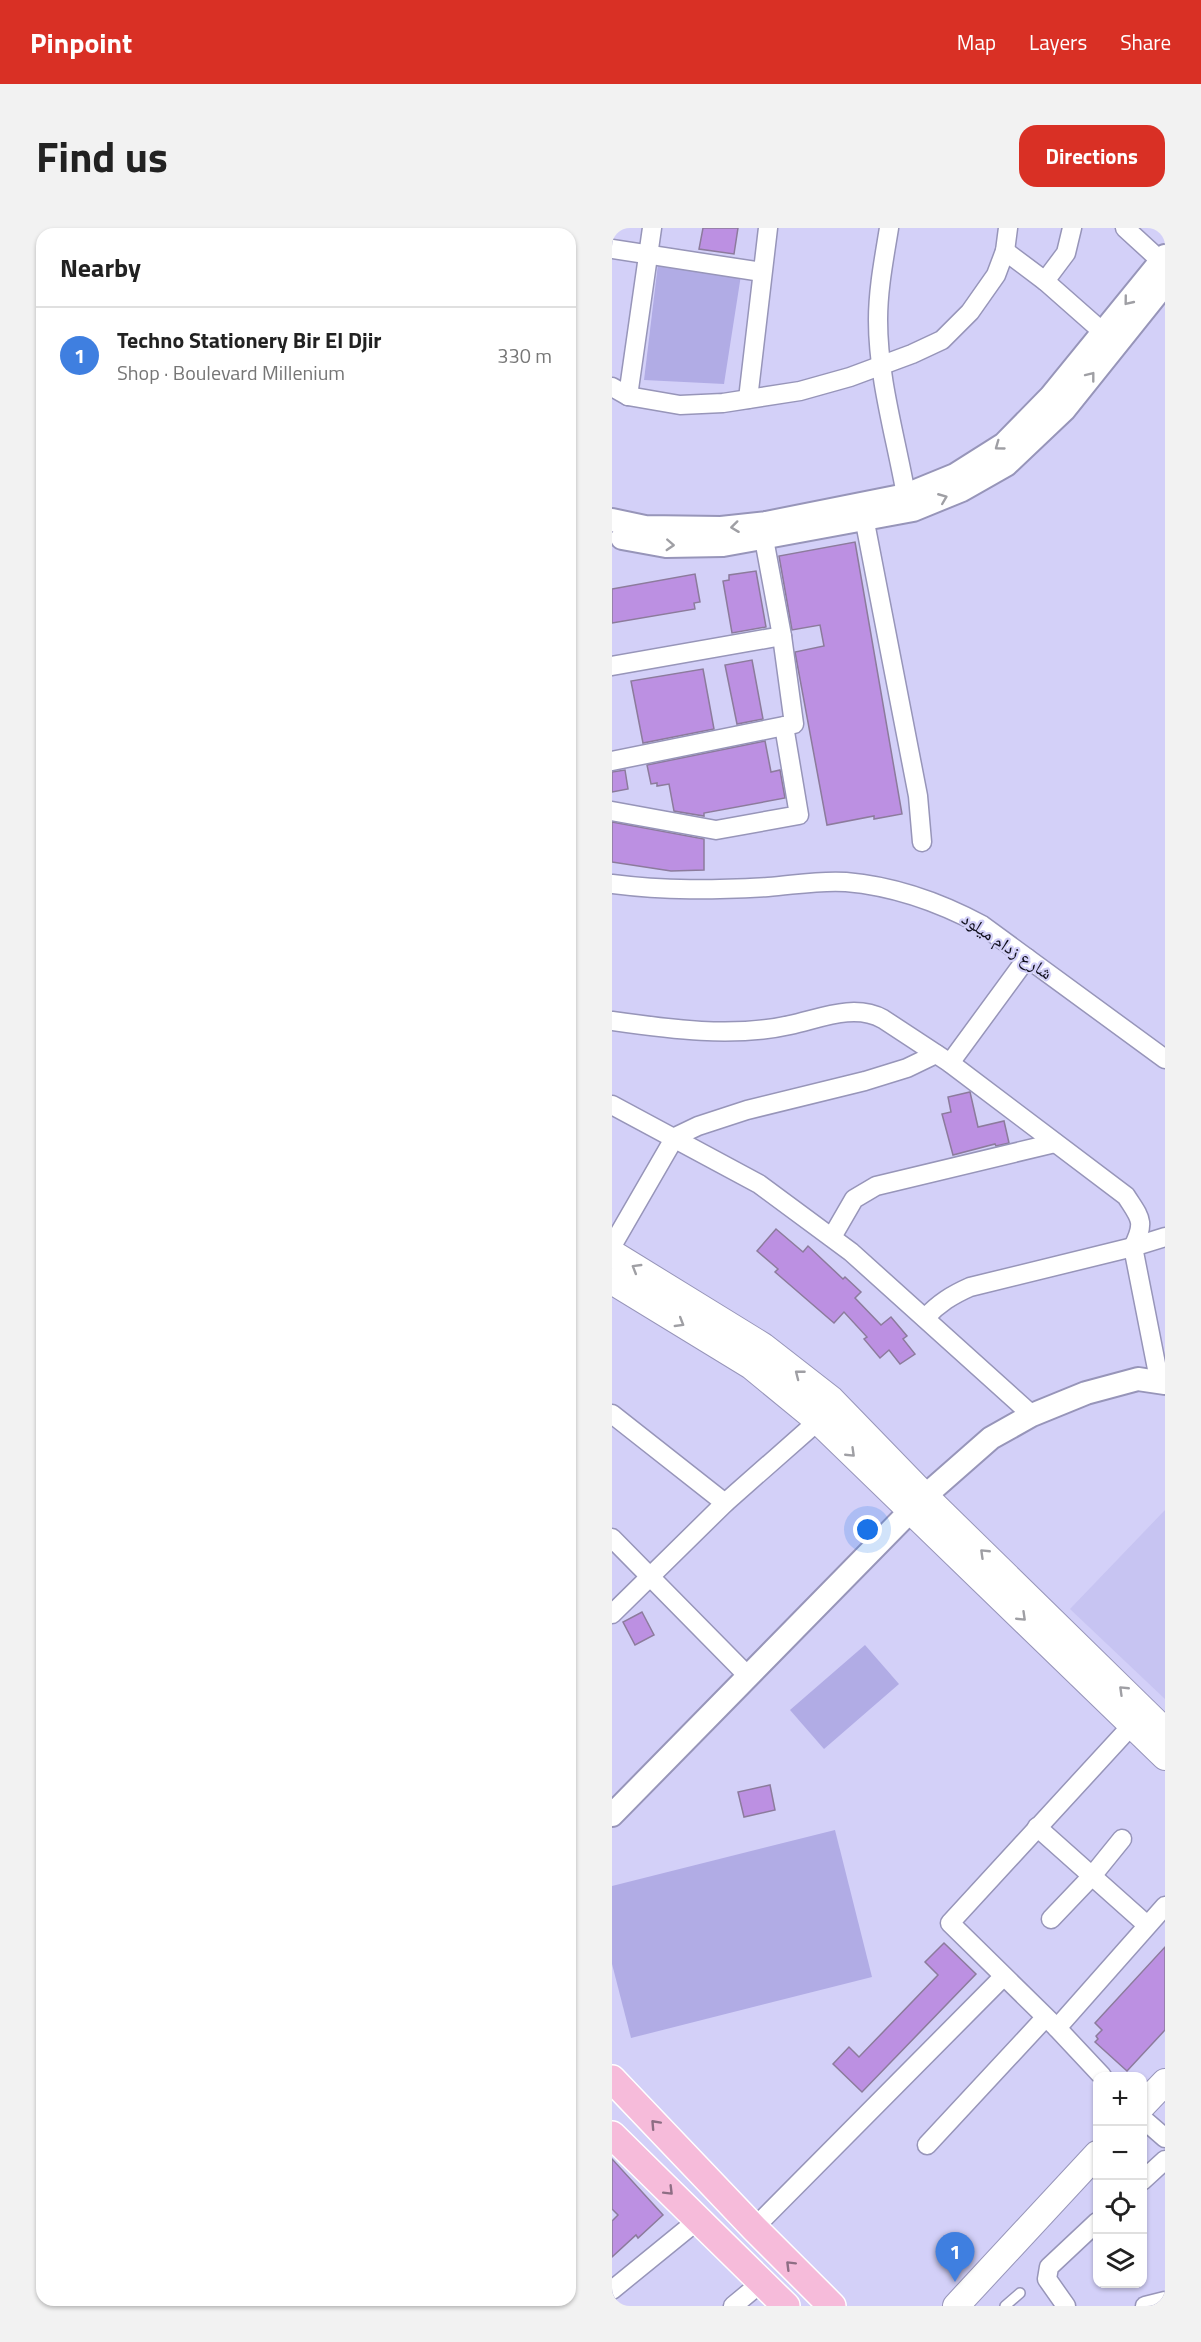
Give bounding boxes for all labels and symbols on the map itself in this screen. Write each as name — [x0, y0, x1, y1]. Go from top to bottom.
one-way arrow — [1125, 294, 1136, 305]
one-way arrow — [1084, 372, 1095, 383]
one-way arrow — [994, 439, 1005, 450]
one-way arrow — [937, 493, 948, 505]
one-way arrow — [731, 520, 740, 532]
one-way arrow — [665, 538, 674, 551]
street label: شارع زدام ميلود — [956, 905, 1058, 986]
one-way arrow — [632, 1263, 642, 1275]
one-way arrow — [674, 1315, 684, 1327]
one-way arrow — [795, 1370, 806, 1381]
one-way arrow — [844, 1445, 855, 1456]
your location — [853, 1515, 882, 1544]
one-way arrow — [980, 1550, 991, 1561]
one-way arrow — [1014, 1610, 1025, 1621]
one-way arrow — [1120, 1686, 1131, 1697]
one-way arrow — [651, 2121, 662, 2131]
one-way arrow — [661, 2183, 672, 2194]
pin: 1 — [936, 2232, 974, 2282]
one-way arrow — [787, 2261, 798, 2272]

